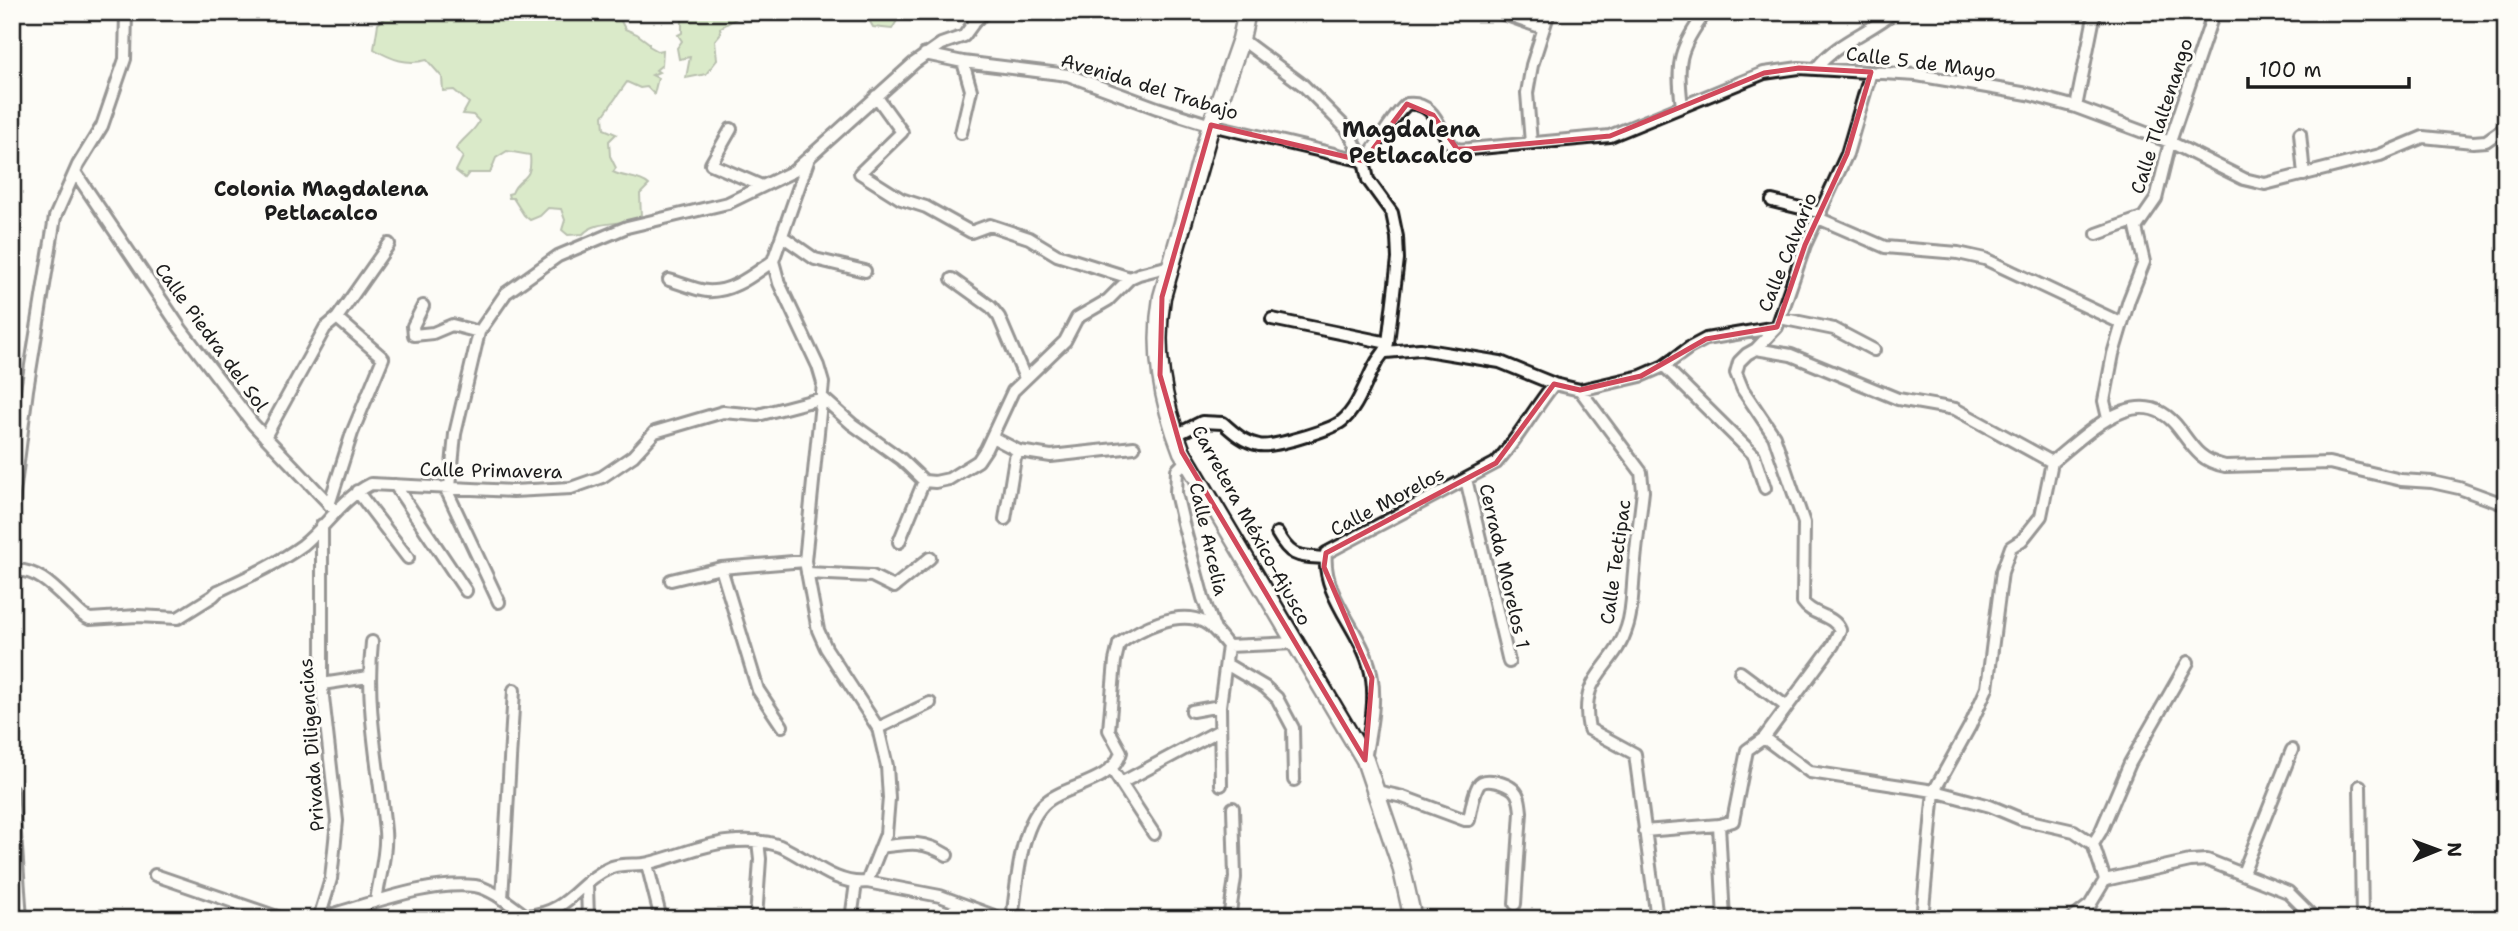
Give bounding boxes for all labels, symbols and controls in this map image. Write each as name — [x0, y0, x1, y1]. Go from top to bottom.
street label: Calle Tlaltenango — [2125, 35, 2198, 197]
street label: Calle 5 de Mayo — [1845, 41, 1997, 84]
scale bar — [2248, 46, 2410, 90]
street label: Avenida del Trabajo — [1058, 48, 1242, 125]
text: 100 m — [2259, 56, 2322, 84]
district label: Magdalena Petlacalco — [1342, 114, 1480, 170]
district label: Colonia Magdalena Petlacalco — [214, 175, 429, 227]
street label: Calle Calvario — [1752, 189, 1823, 315]
street label: Calle Piedra del Sol — [149, 258, 274, 417]
street label: Carretera México-Ajusco — [1186, 421, 1317, 630]
street label: Calle Primavera — [419, 457, 563, 484]
street label: Calle Morelos — [1326, 461, 1449, 542]
street label: Calle Arcelia — [1183, 480, 1234, 598]
street label: Cerrada Morelos 1 — [1473, 481, 1536, 651]
street label: Calle Tectipac — [1594, 498, 1637, 626]
street label: Privada Diligencias — [293, 657, 330, 832]
north arrow — [2402, 816, 2472, 886]
text: N — [2442, 842, 2467, 857]

